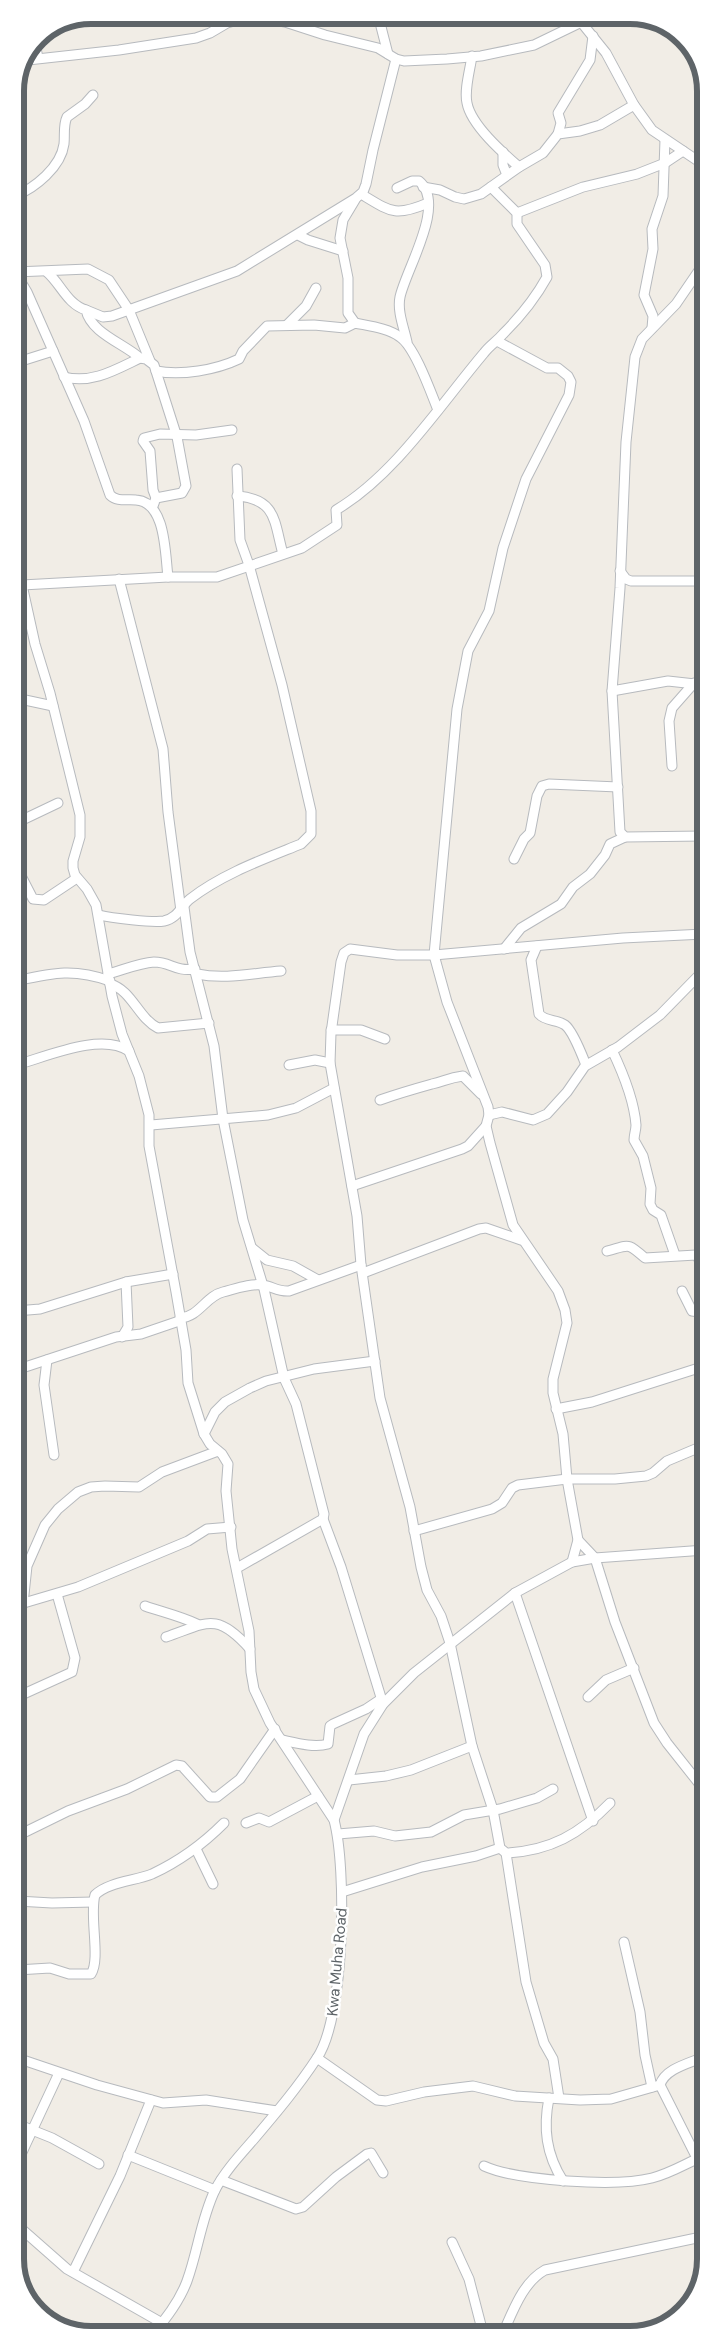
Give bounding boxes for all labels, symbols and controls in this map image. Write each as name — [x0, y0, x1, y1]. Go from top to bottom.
street label: Kwa Muha Road — [322, 1907, 352, 2017]

